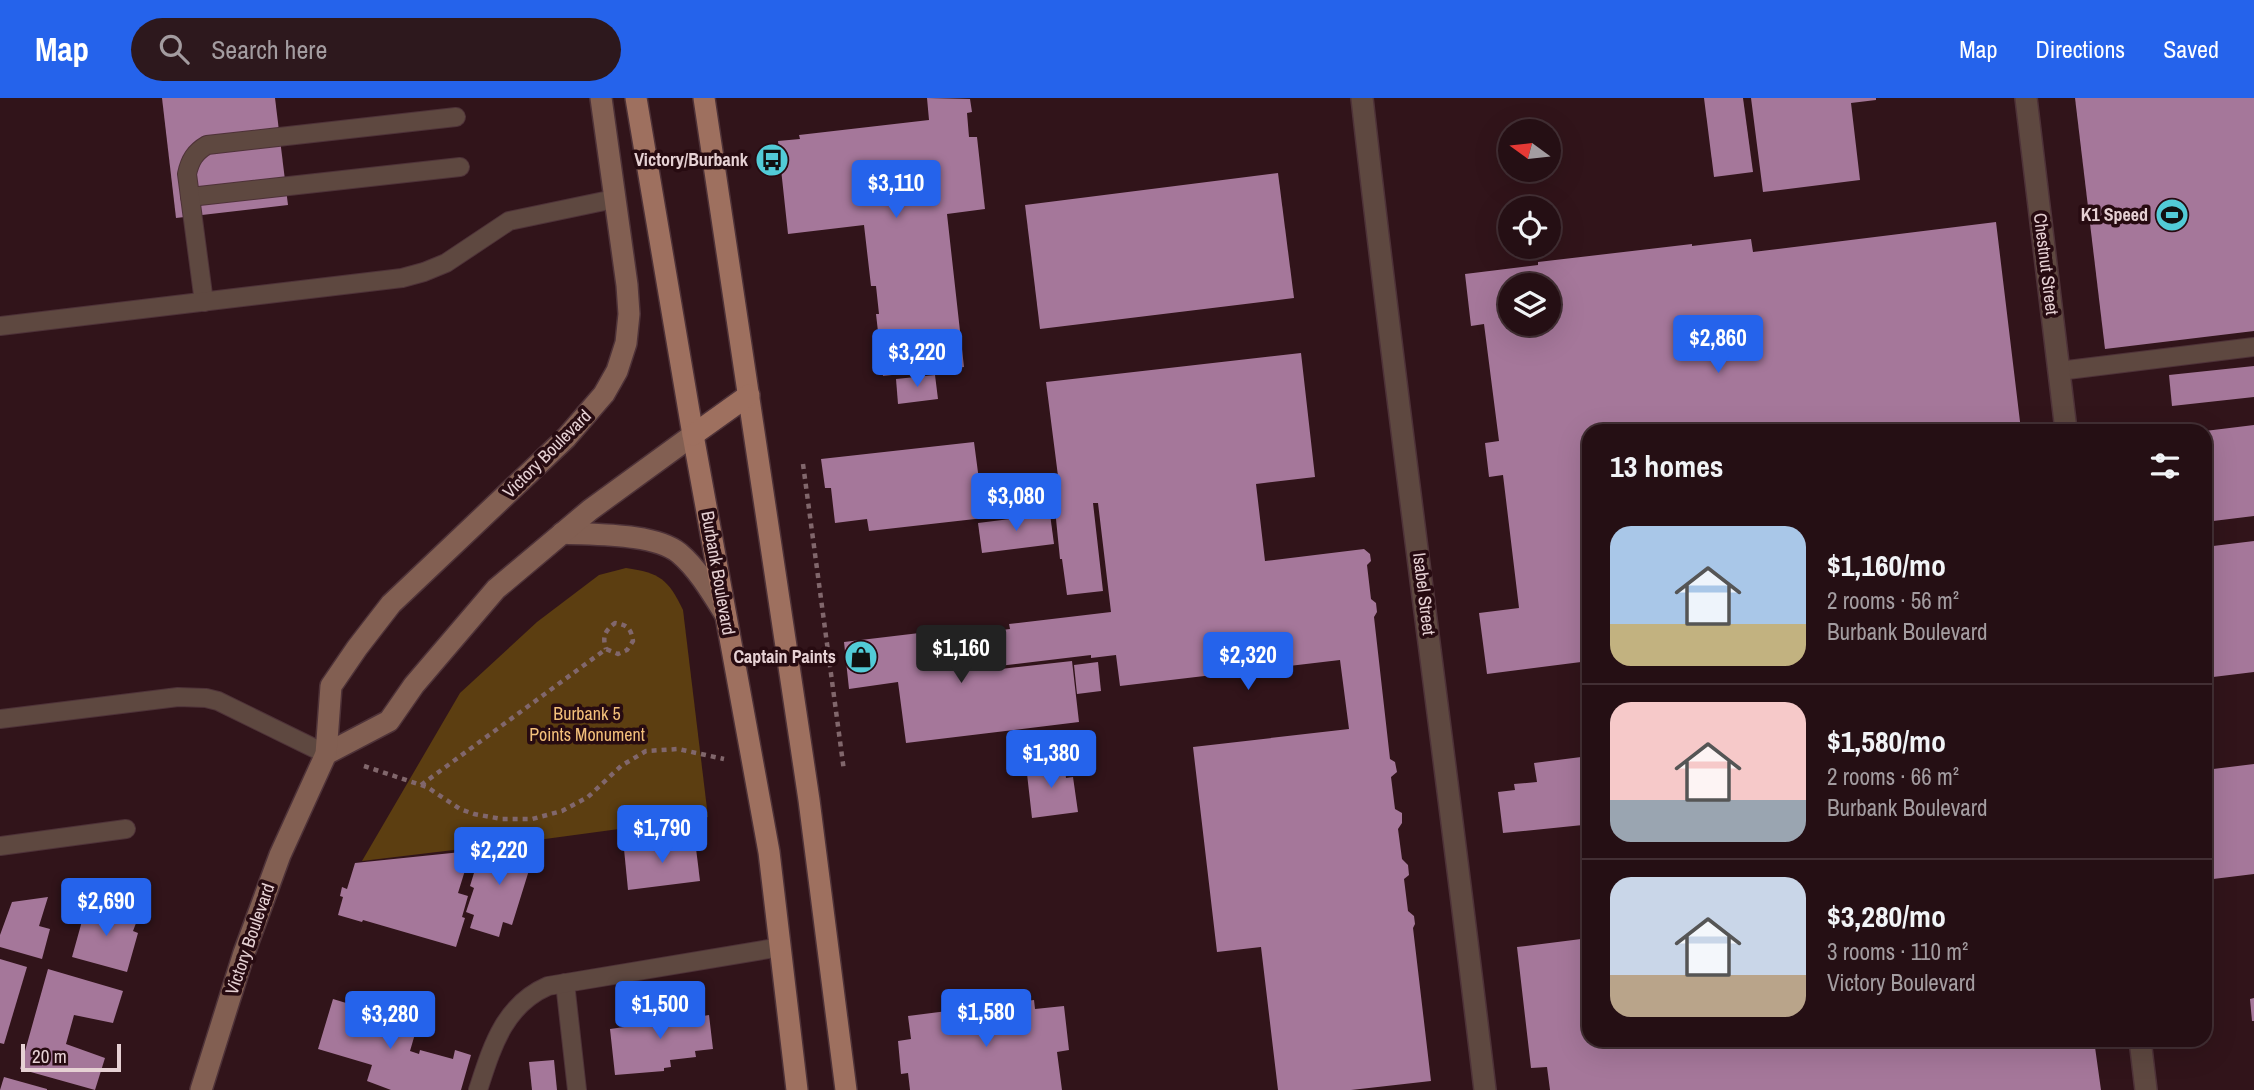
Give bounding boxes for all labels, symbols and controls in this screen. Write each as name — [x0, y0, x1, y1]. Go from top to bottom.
search box — [131, 18, 621, 81]
text: Map — [35, 27, 89, 71]
icon: search — [155, 30, 193, 68]
text: Search here — [211, 32, 327, 67]
text: Map — [1959, 33, 1997, 65]
text: Directions — [2035, 33, 2125, 65]
text: Saved — [2163, 33, 2219, 65]
north arrow — [1498, 119, 1561, 182]
map controls — [1498, 119, 1561, 336]
bus stop icon: Victory/Burbank — [753, 141, 791, 179]
place label: Victory/Burbank — [634, 147, 749, 172]
pin: $3,110 — [839, 160, 953, 220]
text: $3,110 — [868, 167, 924, 198]
button: locate — [1498, 196, 1561, 259]
sports icon: K1 Speed — [2153, 196, 2191, 234]
place label: K1 Speed — [2081, 202, 2148, 227]
street label: Chestnut Street — [2028, 212, 2065, 316]
button: layers — [1498, 273, 1561, 336]
pin: $2,860 — [1661, 316, 1775, 375]
text: $2,860 — [1689, 322, 1747, 353]
pin: $3,220 — [860, 330, 974, 389]
text: $3,220 — [888, 336, 946, 367]
street label: Victory Boulevard — [497, 404, 597, 504]
text: 13 homes — [1610, 446, 1724, 486]
icon: filters — [2146, 447, 2184, 485]
pin: $3,080 — [959, 474, 1073, 533]
text: $3,080 — [987, 480, 1045, 511]
street label: Burbank Boulevard — [695, 509, 742, 637]
text: $1,160/mo — [1827, 545, 1946, 585]
street label: Isabel Street — [1407, 551, 1442, 637]
icon: home — [1666, 554, 1750, 638]
text: 2 rooms · 56 m² — [1827, 585, 1959, 616]
text: Burbank Boulevard — [1827, 616, 1987, 647]
pin: $1,160 — [904, 626, 1018, 685]
text: $1,160 — [932, 632, 990, 663]
pin: $2,320 — [1191, 632, 1305, 692]
shop icon: Captain Paints — [842, 638, 880, 676]
text: $2,320 — [1219, 639, 1277, 670]
place label: Captain Paints — [733, 644, 836, 669]
park label: Burbank 5 Points Monument — [529, 701, 645, 747]
text: $1,580/mo — [1827, 721, 1946, 761]
pin: $1,380 — [994, 730, 1108, 790]
icon: home — [1666, 730, 1750, 814]
text: $1,380 — [1022, 737, 1080, 768]
text: 2 rooms · 66 m² — [1827, 761, 1959, 792]
text: Burbank Boulevard — [1827, 792, 1987, 823]
pin: $1,790 — [605, 806, 719, 865]
text: $1,790 — [633, 812, 691, 843]
pin: $2,220 — [442, 828, 556, 887]
text: $2,220 — [470, 834, 528, 865]
pin: $2,690 — [49, 878, 163, 938]
street label: Victory Boulevard — [219, 880, 280, 998]
text: $2,690 — [77, 885, 135, 916]
text: $3,280/mo — [1827, 896, 1946, 936]
icon: home — [1666, 905, 1750, 989]
text: 3 rooms · 110 m² — [1827, 936, 1968, 967]
text: Victory Boulevard — [1827, 967, 1976, 998]
pin: $1,500 — [603, 982, 717, 1041]
text: $1,500 — [631, 988, 689, 1019]
pin: $1,580 — [929, 990, 1043, 1049]
pin: $3,280 — [333, 992, 447, 1051]
text: $1,580 — [957, 996, 1015, 1027]
text: $3,280 — [361, 998, 419, 1029]
scale bar — [21, 1041, 121, 1073]
text: 20 m — [32, 1043, 67, 1069]

